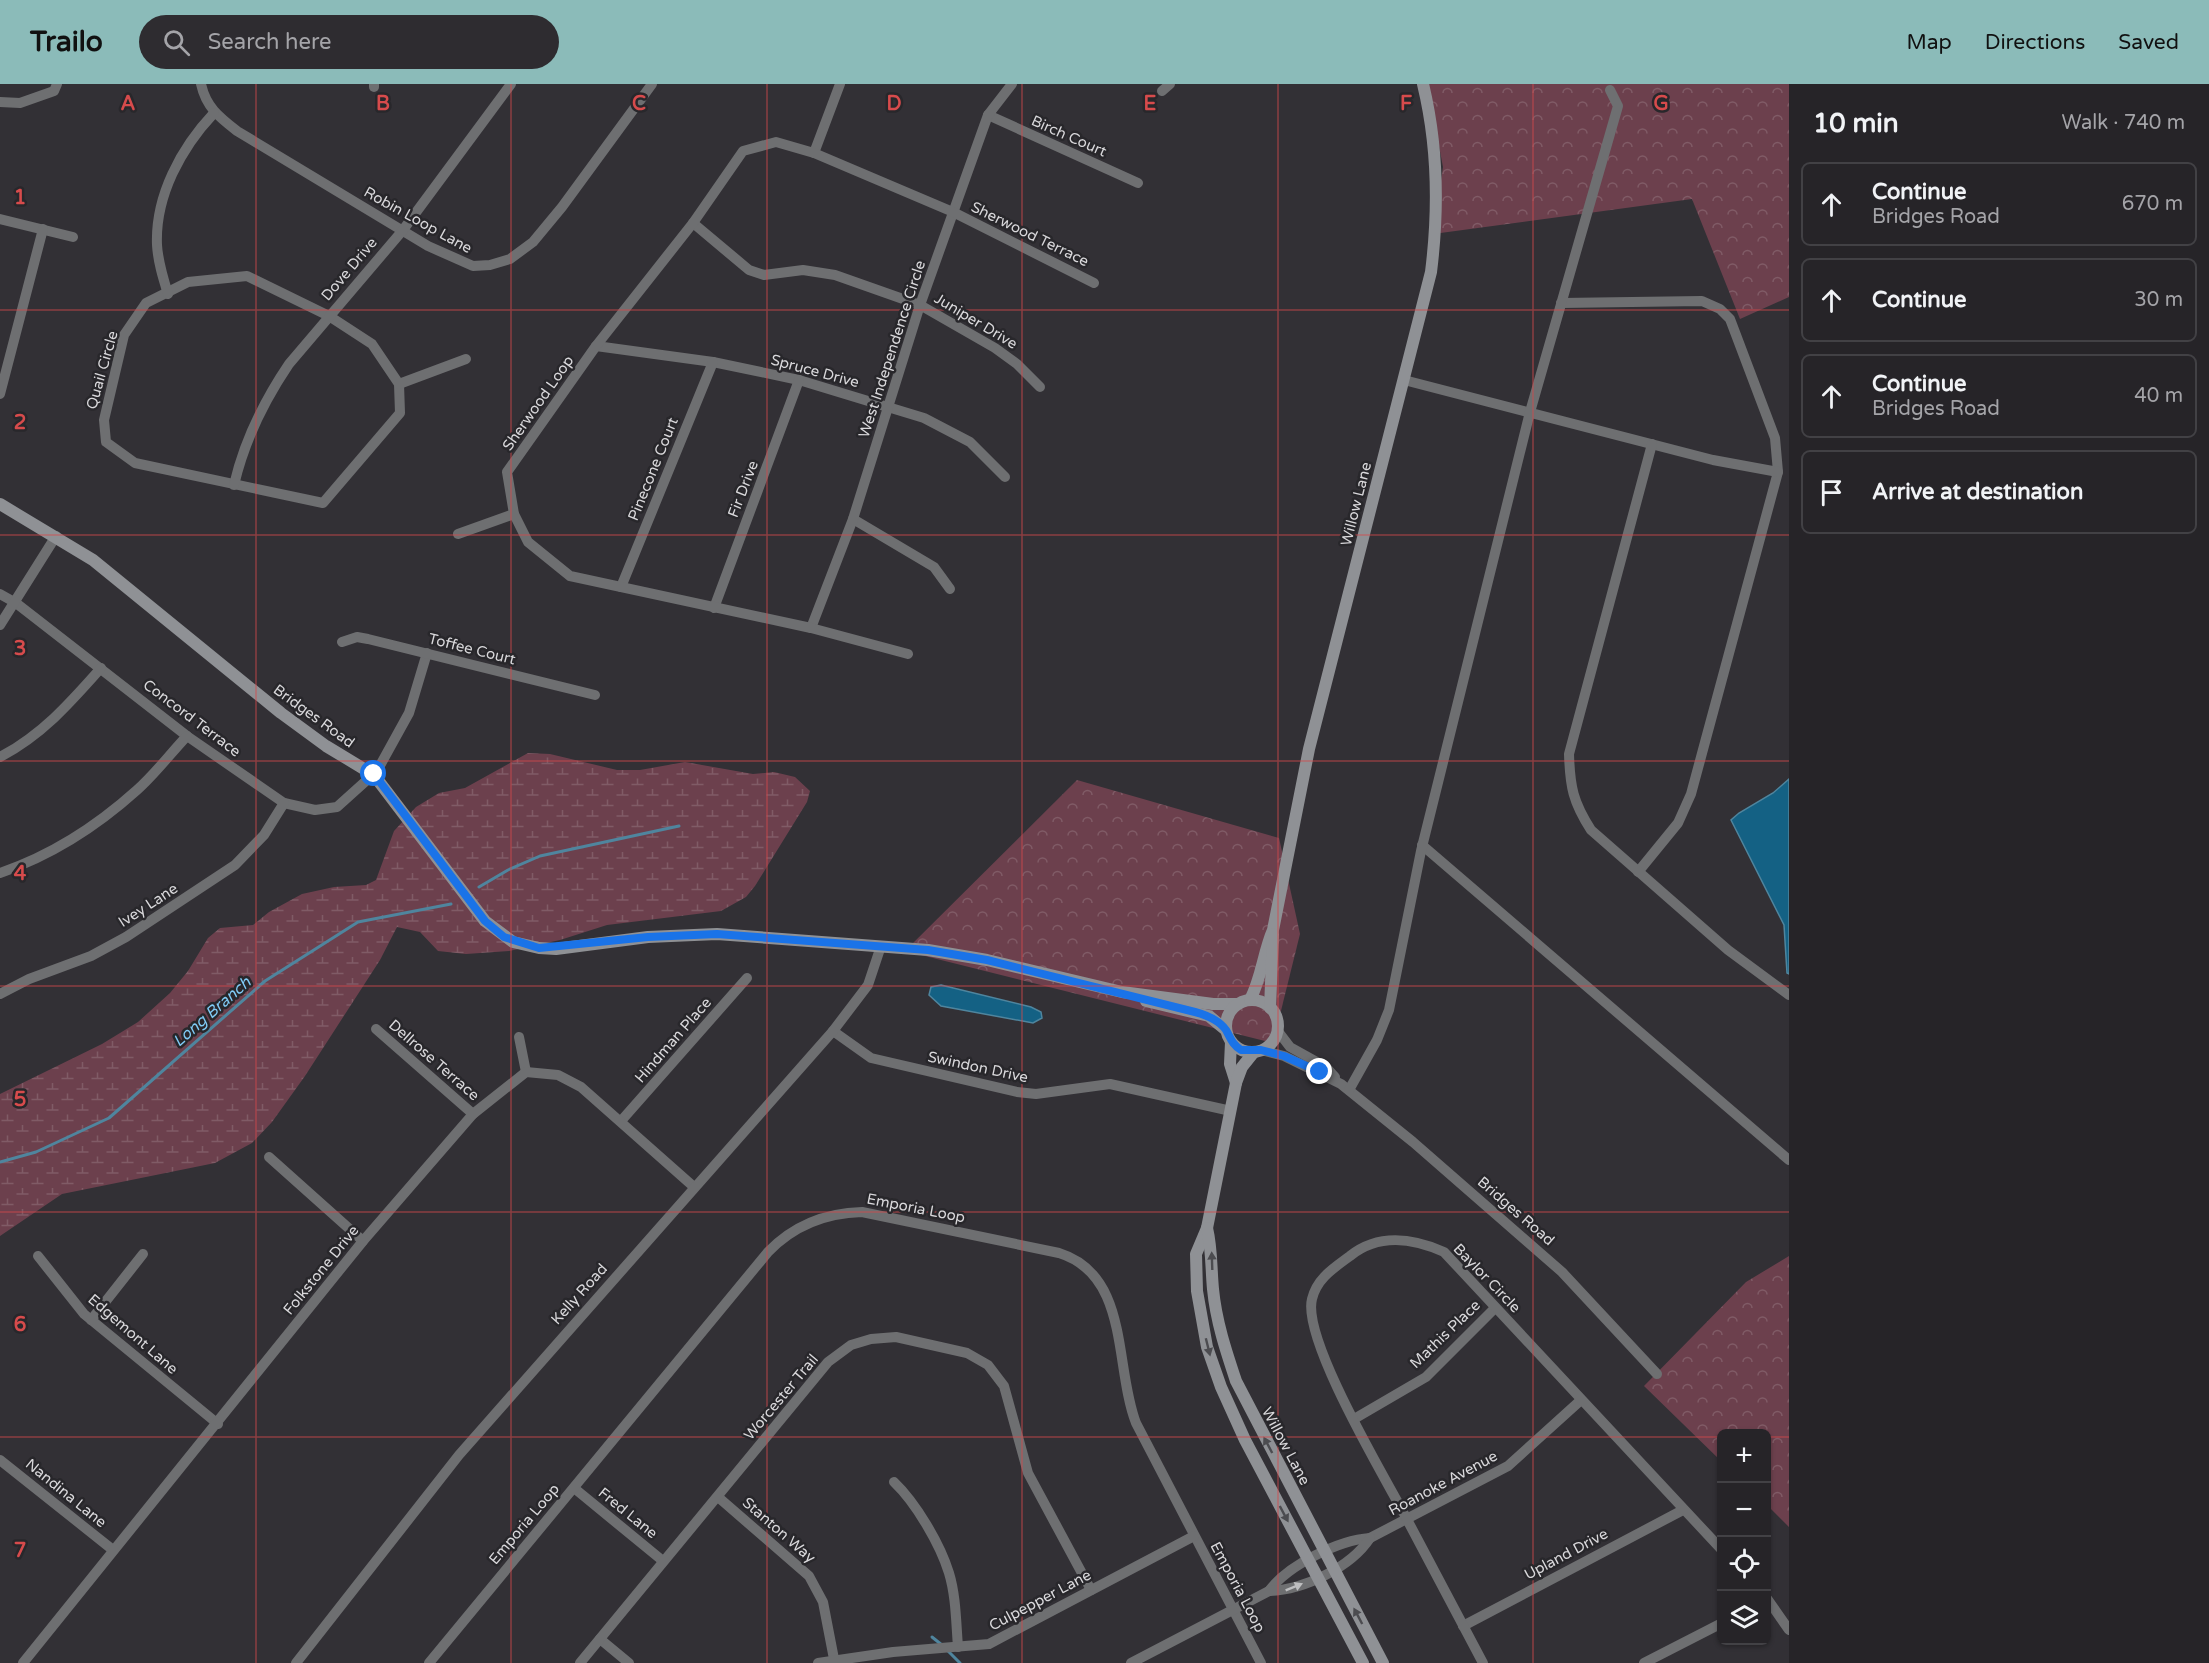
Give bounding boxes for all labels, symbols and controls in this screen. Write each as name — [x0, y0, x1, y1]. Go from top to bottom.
search box — [139, 15, 559, 69]
text: Trailo — [30, 25, 103, 59]
icon: search — [160, 26, 193, 59]
text: Search here — [208, 29, 332, 55]
text: Map — [1906, 30, 1952, 55]
text: Directions — [1985, 30, 2085, 55]
text: Saved — [2118, 30, 2179, 55]
text: A — [121, 92, 136, 116]
text: B — [376, 92, 390, 116]
text: C — [632, 92, 646, 116]
text: D — [886, 92, 902, 116]
text: E — [1144, 92, 1157, 116]
text: F — [1400, 92, 1412, 116]
text: G — [1653, 92, 1669, 116]
text: 10 min — [1813, 108, 1899, 139]
street label: Birch Court — [1029, 111, 1110, 161]
text: Walk · 740 m — [2062, 111, 2185, 135]
text: Continue — [1872, 179, 1967, 205]
street label: Robin Loop Lane — [361, 183, 475, 257]
text: 1 — [14, 186, 26, 210]
icon: ahead — [1815, 188, 1848, 221]
text: 670 m — [2122, 192, 2183, 216]
street label: Sherwood Terrace — [968, 198, 1092, 270]
text: Bridges Road — [1872, 205, 2000, 229]
street label: Dove Drive — [317, 234, 381, 304]
street label: West Independence Circle — [855, 258, 929, 440]
icon: ahead — [1815, 284, 1848, 317]
text: Continue — [1872, 287, 1967, 313]
text: 30 m — [2134, 288, 2183, 312]
street label: Juniper Drive — [931, 289, 1021, 353]
street label: Quail Circle — [82, 329, 122, 411]
street label: Spruce Drive — [769, 351, 861, 391]
street label: Sherwood Loop — [498, 352, 578, 454]
text: Continue — [1872, 371, 1967, 397]
icon: ahead — [1815, 380, 1848, 413]
text: 40 m — [2134, 384, 2183, 408]
text: Bridges Road — [1872, 397, 2000, 421]
text: 2 — [14, 411, 26, 435]
street label: Pinecone Court — [624, 414, 682, 523]
street label: Fir Drive — [724, 458, 762, 520]
street label: Willow Lane — [1337, 460, 1375, 548]
icon: arrive — [1815, 476, 1848, 509]
text: Arrive at destination — [1872, 479, 2083, 505]
street label: Toffee Court — [427, 629, 518, 669]
text: 3 — [14, 637, 26, 661]
street label: Concord Terrace — [140, 675, 244, 761]
street label: Bridges Road — [270, 681, 358, 751]
route start — [360, 760, 386, 786]
text: 4 — [14, 862, 27, 886]
street label: Ivey Lane — [115, 879, 181, 931]
water label: Long Branch — [169, 972, 256, 1051]
street label: Hindman Place — [631, 994, 715, 1086]
street label: Dellrose Terrace — [385, 1016, 483, 1104]
street label: Swindon Drive — [926, 1048, 1030, 1086]
route end — [1306, 1058, 1332, 1084]
text: 5 — [14, 1088, 26, 1112]
street label: Bridges Road — [1474, 1173, 1558, 1249]
street label: Emporia Loop — [865, 1190, 967, 1226]
street label: Folkstone Drive — [279, 1222, 363, 1318]
street label: Baylor Circle — [1450, 1240, 1524, 1316]
one-way arrow — [1207, 1251, 1217, 1270]
street label: Kelly Road — [547, 1260, 611, 1328]
street label: Edgemont Lane — [84, 1290, 182, 1378]
street label: Mathis Place — [1406, 1296, 1484, 1372]
text: 6 — [14, 1313, 26, 1337]
one-way arrow — [1203, 1337, 1213, 1356]
street label: Worcester Trail — [740, 1350, 822, 1444]
street label: Willow Lane — [1258, 1404, 1314, 1488]
map controls — [1717, 1429, 1771, 1645]
button: + — [1717, 1429, 1771, 1483]
one-way arrow — [1263, 1436, 1273, 1453]
street label: Roanoke Avenue — [1386, 1447, 1500, 1519]
street label: Nandina Lane — [22, 1455, 110, 1531]
street label: Emporia Loop — [485, 1480, 563, 1568]
button: − — [1717, 1483, 1771, 1537]
street label: Fred Lane — [595, 1484, 661, 1542]
street label: Stanton Way — [739, 1493, 819, 1567]
one-way arrow — [1280, 1505, 1289, 1522]
street label: Upland Drive — [1521, 1524, 1611, 1584]
button: locate — [1717, 1537, 1771, 1591]
text: 7 — [14, 1539, 26, 1563]
street label: Emporia Loop — [1207, 1539, 1269, 1635]
street label: Culpepper Lane — [986, 1566, 1094, 1634]
one-way arrow — [1285, 1582, 1303, 1591]
button: layers — [1717, 1591, 1771, 1645]
one-way arrow — [1354, 1607, 1363, 1624]

